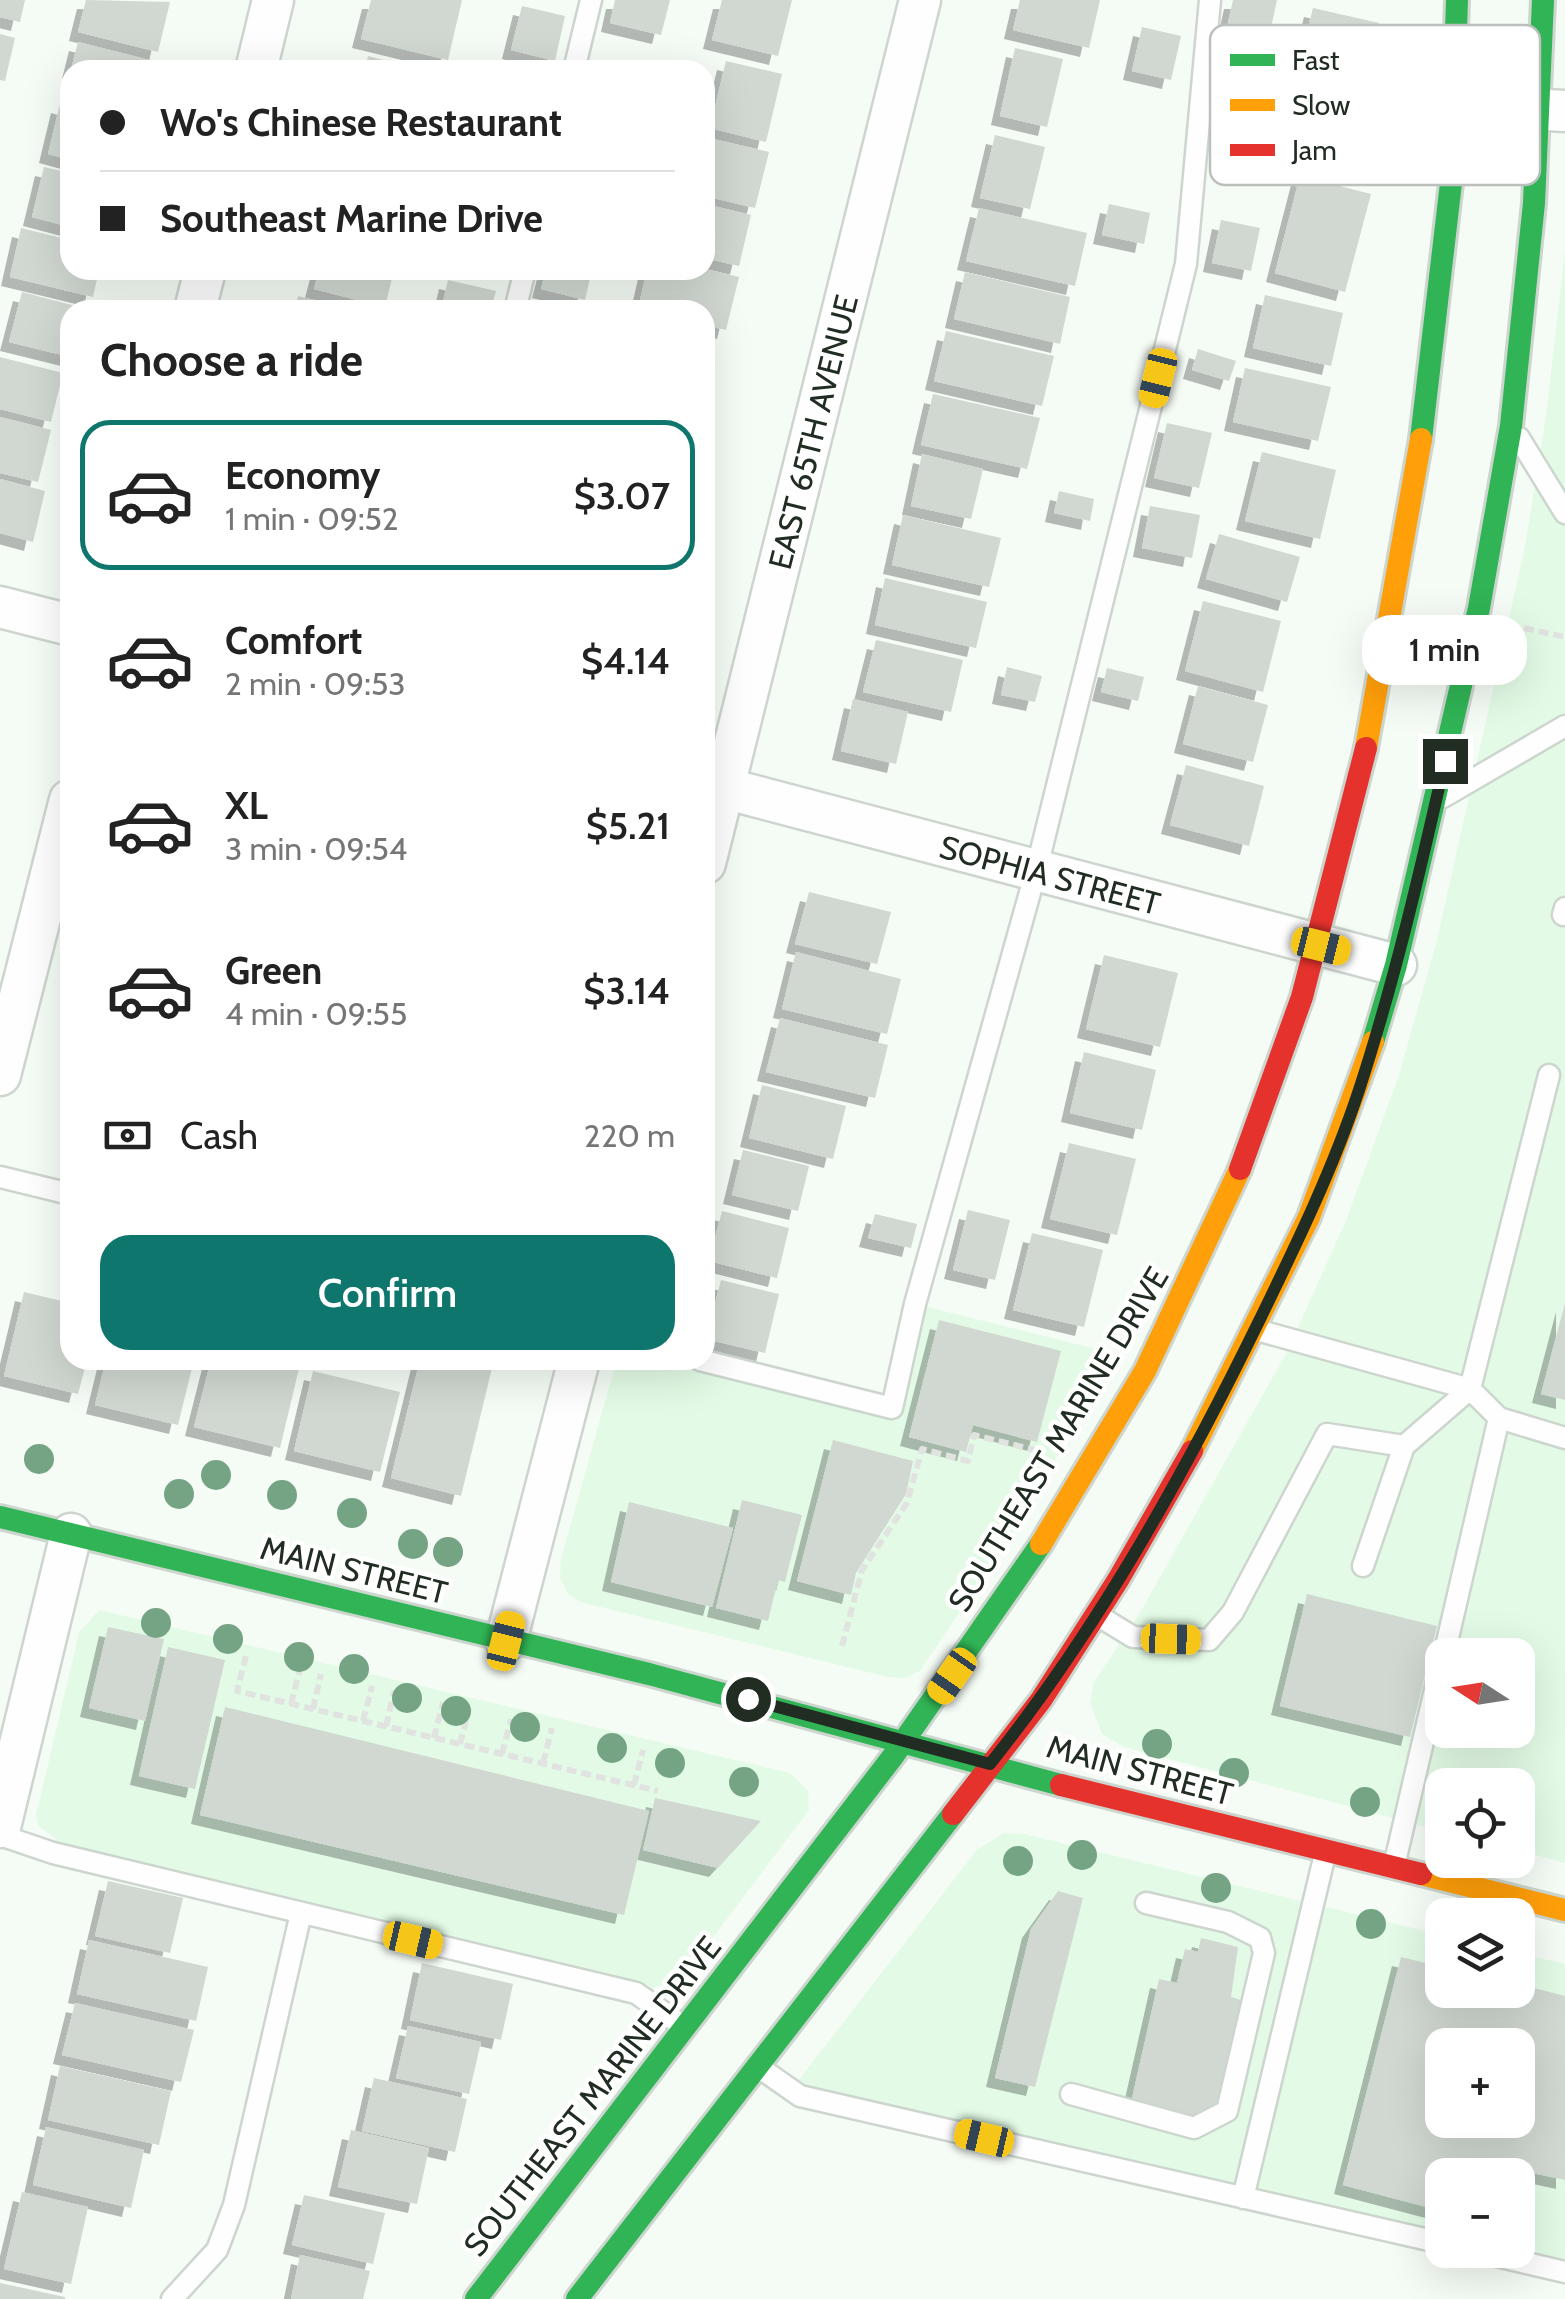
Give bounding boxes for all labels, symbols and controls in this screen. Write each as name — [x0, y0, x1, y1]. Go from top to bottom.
legend — [1210, 25, 1540, 185]
text: Fast — [1292, 43, 1340, 77]
text: Slow — [1292, 88, 1350, 122]
text: Wo's Chinese Restaurant — [160, 99, 562, 146]
text: Jam — [1291, 133, 1337, 167]
text: Southeast Marine Drive — [160, 195, 543, 242]
street label: EAST 65TH AVENUE — [760, 291, 866, 573]
text: Choose a ride — [100, 333, 363, 387]
car — [1136, 345, 1180, 411]
icon: car — [105, 450, 195, 540]
text: Economy — [225, 452, 380, 499]
text: $3.07 — [574, 472, 670, 519]
text: 1 min · 09:52 — [225, 499, 399, 538]
icon: car — [105, 615, 195, 705]
callout: 1 min — [1362, 616, 1528, 686]
text: Comfort — [225, 617, 362, 664]
text: 1 min — [1409, 630, 1480, 669]
text: $4.14 — [581, 637, 670, 684]
text: 2 min · 09:53 — [225, 664, 406, 703]
route end — [1423, 739, 1468, 784]
icon: car — [105, 780, 195, 870]
text: XL — [225, 782, 268, 829]
text: $5.21 — [586, 802, 670, 849]
street label: SOPHIA STREET — [935, 827, 1165, 923]
text: 3 min · 09:54 — [225, 829, 407, 868]
car — [1288, 924, 1354, 968]
icon: car — [105, 945, 195, 1035]
text: Green — [225, 947, 322, 994]
text: $3.14 — [583, 967, 670, 1014]
text: 4 min · 09:55 — [225, 994, 407, 1033]
icon: cash — [100, 1108, 155, 1163]
text: Cash — [180, 1112, 258, 1159]
text: 220 m — [584, 1116, 675, 1155]
button: Confirm — [100, 1235, 675, 1350]
street label: SOUTHEAST MARINE DRIVE — [940, 1260, 1176, 1618]
street label: MAIN STREET — [257, 1528, 451, 1612]
car — [484, 1608, 528, 1674]
car — [1140, 1623, 1202, 1655]
north arrow — [1425, 1638, 1535, 1748]
map controls — [1425, 1638, 1535, 2268]
car — [923, 1643, 981, 1709]
route start — [726, 1677, 771, 1722]
street label: MAIN STREET — [1043, 1726, 1237, 1814]
button: locate — [1425, 1768, 1535, 1878]
button: layers — [1425, 1898, 1535, 2008]
car — [380, 1919, 446, 1961]
street label: SOUTHEAST MARINE DRIVE — [455, 1928, 729, 2264]
button: + — [1425, 2028, 1535, 2138]
car — [951, 2117, 1017, 2159]
button: − — [1425, 2158, 1535, 2268]

